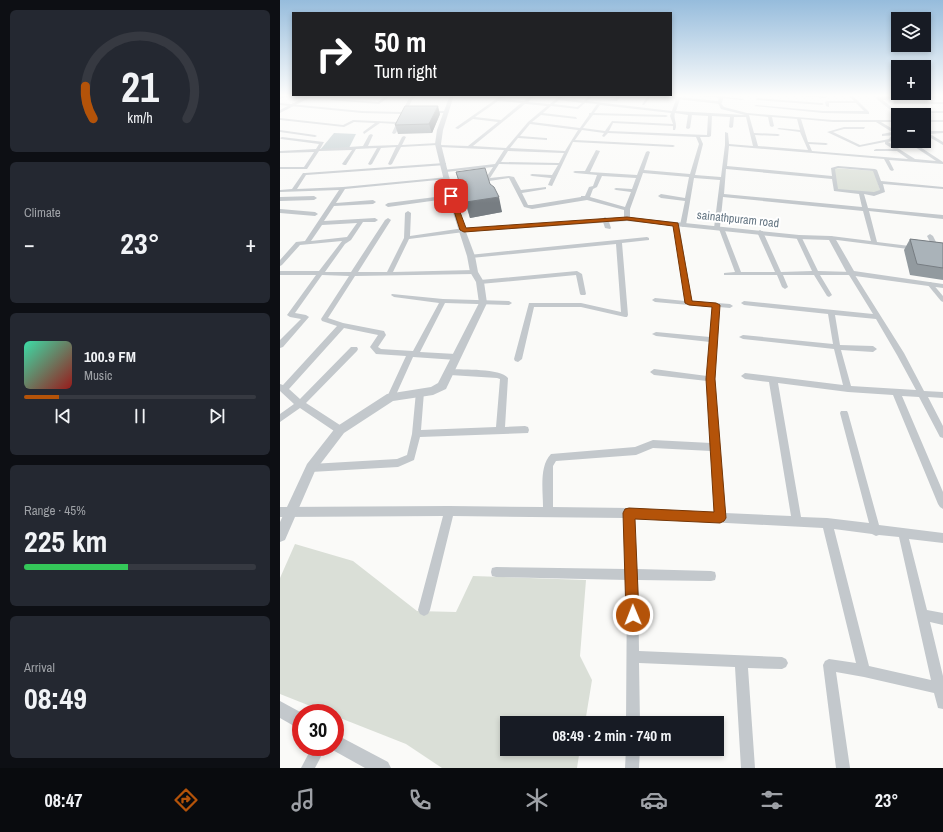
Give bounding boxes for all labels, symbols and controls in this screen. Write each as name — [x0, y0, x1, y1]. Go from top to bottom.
map controls — [891, 12, 931, 148]
button: layers — [891, 12, 931, 52]
text: 50 m — [374, 23, 426, 61]
icon: right — [308, 28, 360, 80]
text: 21 — [121, 59, 159, 115]
text: Turn right — [374, 59, 437, 84]
button: + — [891, 60, 931, 100]
text: km/h — [127, 107, 153, 126]
button: − — [891, 108, 931, 148]
pin — [434, 179, 468, 213]
icon: arrive — [440, 185, 462, 207]
text: Climate — [24, 204, 61, 221]
street label: sainathpuram road — [696, 207, 780, 231]
text: 23° — [120, 223, 160, 263]
text: − — [24, 229, 35, 259]
text: + — [245, 229, 256, 259]
text: 100.9 FM — [84, 346, 136, 367]
text: Music — [84, 367, 112, 384]
icon: previous — [52, 405, 74, 427]
icon: pause — [129, 405, 151, 427]
icon: next — [206, 405, 228, 427]
text: Range · 45% — [24, 502, 86, 519]
text: 225 km — [24, 521, 107, 561]
position arrow — [612, 594, 654, 636]
text: Arrival — [24, 659, 55, 676]
text: 08:49 — [24, 678, 87, 718]
speed limit sign: 30 — [292, 704, 344, 756]
text: 08:49 · 2 min · 740 m — [553, 725, 671, 746]
icon: directions — [172, 786, 200, 814]
icon: music — [289, 786, 317, 814]
icon: phone — [406, 786, 434, 814]
icon: climate — [523, 786, 551, 814]
icon: car — [640, 786, 668, 814]
icon: filters — [758, 786, 786, 814]
text: 08:47 — [45, 788, 82, 813]
text: 23° — [875, 788, 898, 813]

